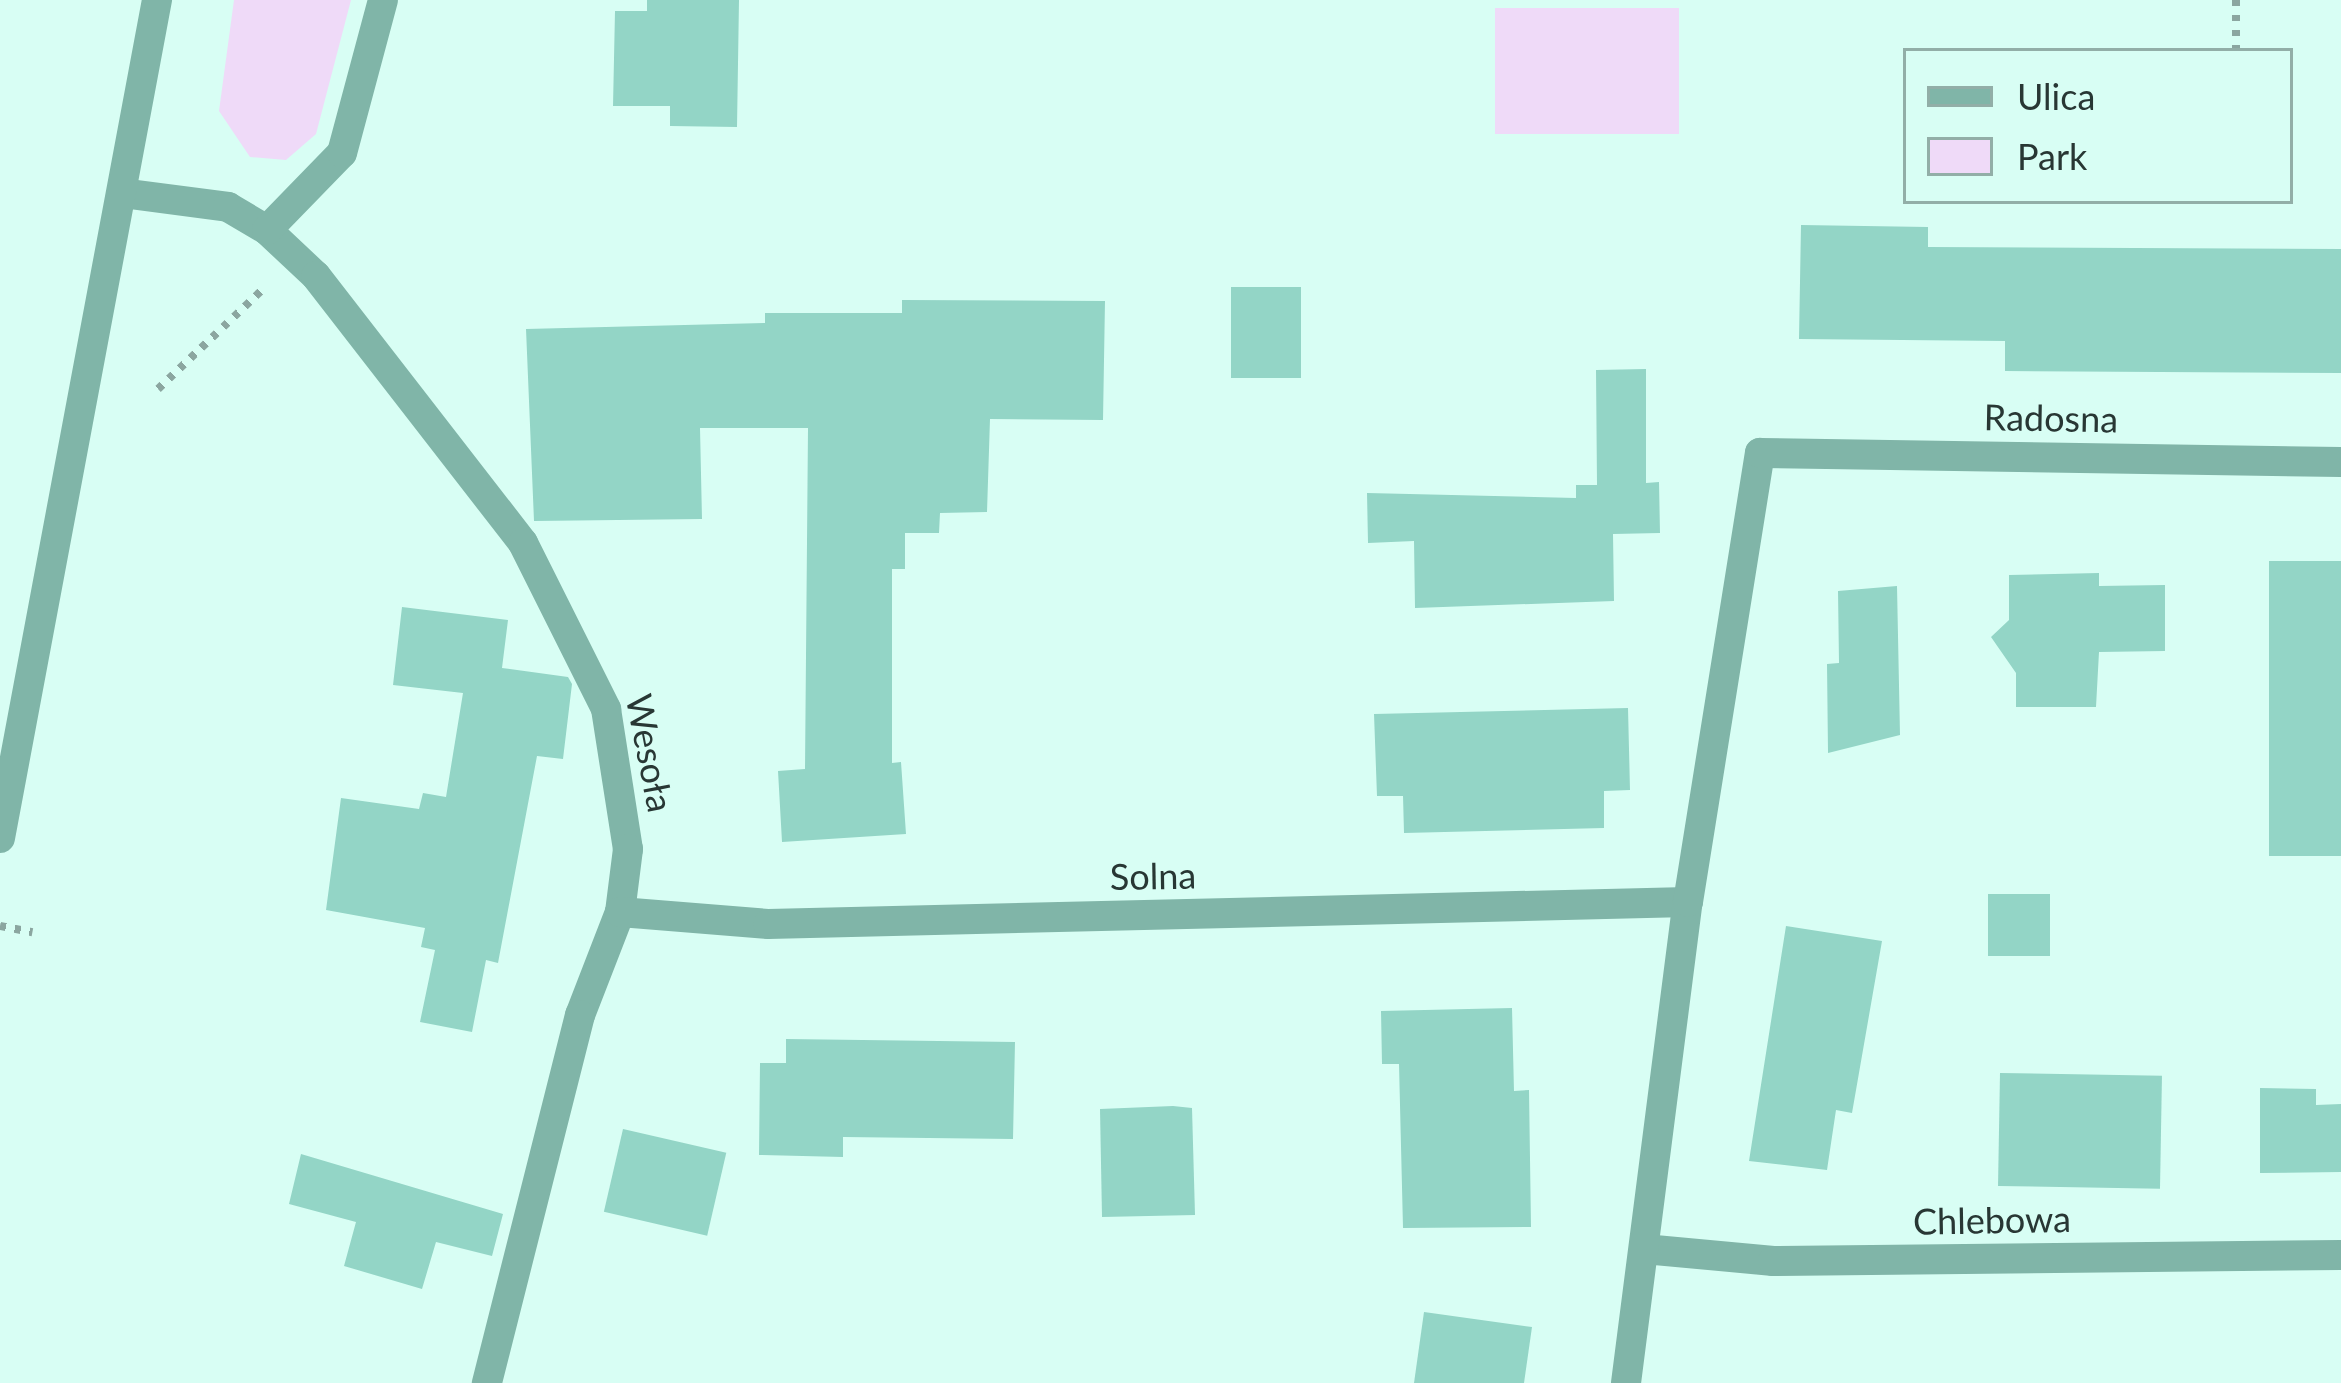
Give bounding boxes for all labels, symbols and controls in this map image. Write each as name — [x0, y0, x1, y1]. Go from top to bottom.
legend — [1903, 48, 2293, 204]
text: Ulica — [2017, 74, 2095, 118]
text: Park — [2017, 134, 2087, 178]
street label: Radosna — [1983, 395, 2119, 441]
street label: Wesoła — [617, 690, 683, 816]
street label: Solna — [1109, 854, 1197, 898]
street label: Chlebowa — [1913, 1197, 2071, 1243]

